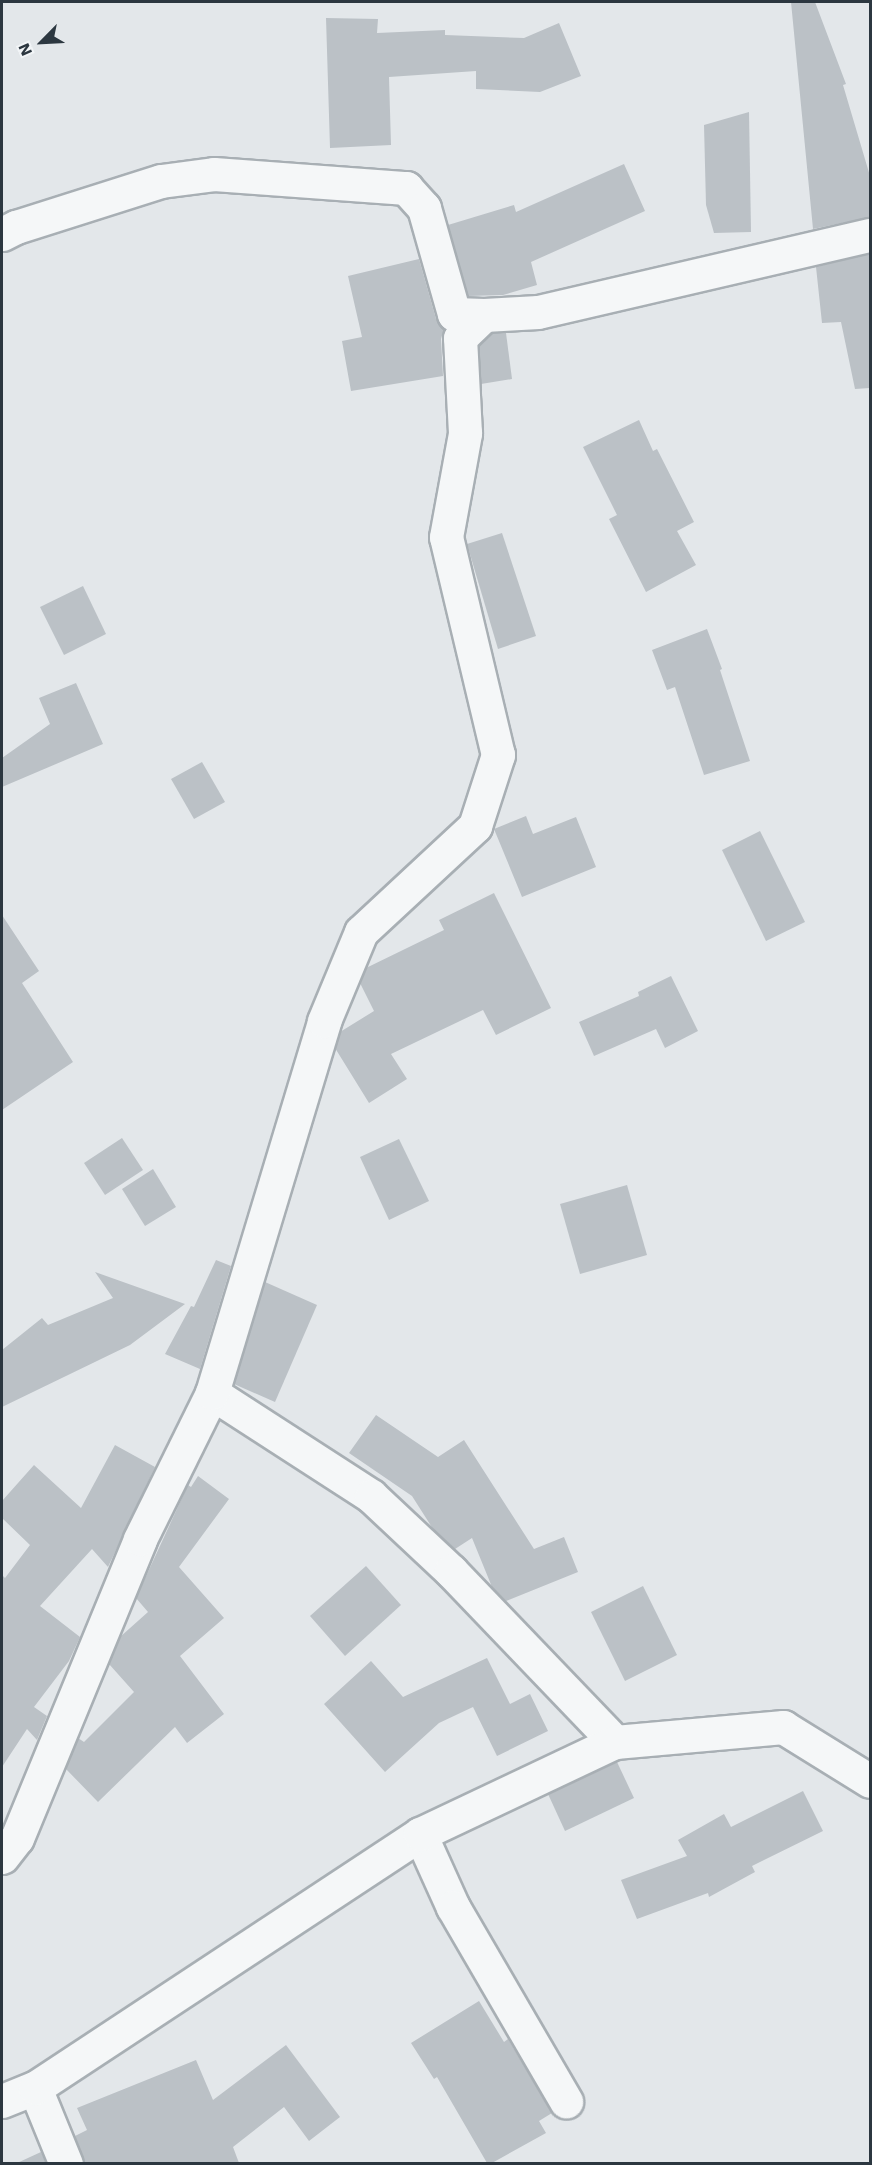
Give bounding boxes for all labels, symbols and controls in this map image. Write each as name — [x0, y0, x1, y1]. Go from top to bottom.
north arrow — [12, 12, 72, 72]
text: N — [14, 40, 36, 59]

